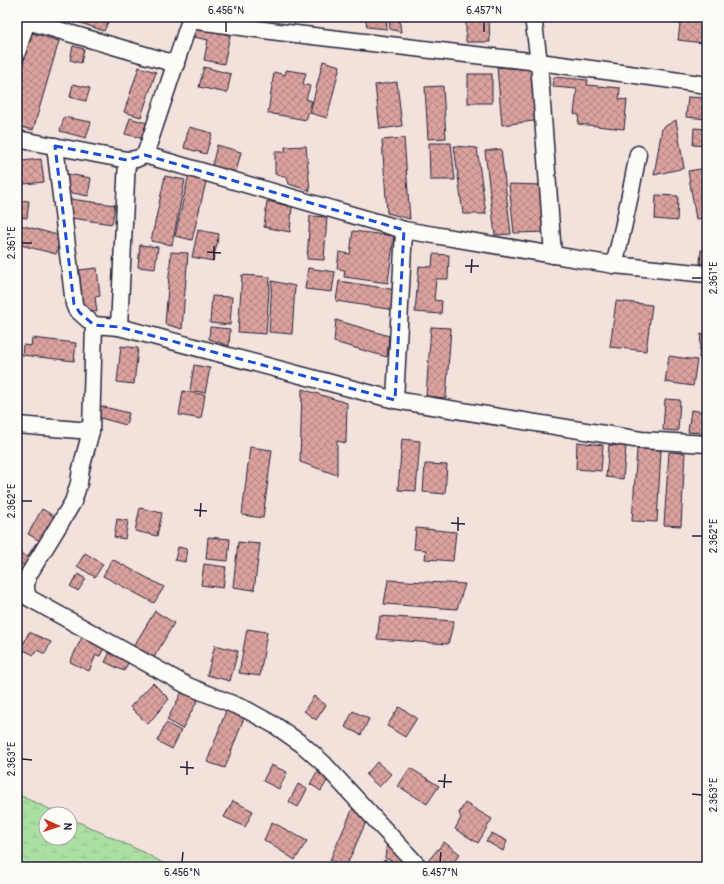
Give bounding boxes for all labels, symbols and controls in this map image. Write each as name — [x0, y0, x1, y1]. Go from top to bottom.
text: 6.456°N — [208, 5, 244, 17]
text: 6.457°N — [466, 5, 502, 17]
text: 2.361°E — [6, 227, 18, 259]
text: 2.361°E — [708, 262, 720, 294]
text: 2.362°E — [6, 484, 18, 518]
text: 2.362°E — [708, 519, 720, 553]
text: 2.363°E — [6, 742, 18, 776]
text: 2.363°E — [708, 778, 720, 812]
north arrow — [38, 806, 78, 846]
text: N — [61, 822, 74, 831]
text: 6.456°N — [164, 867, 200, 879]
text: 6.457°N — [422, 867, 458, 879]

